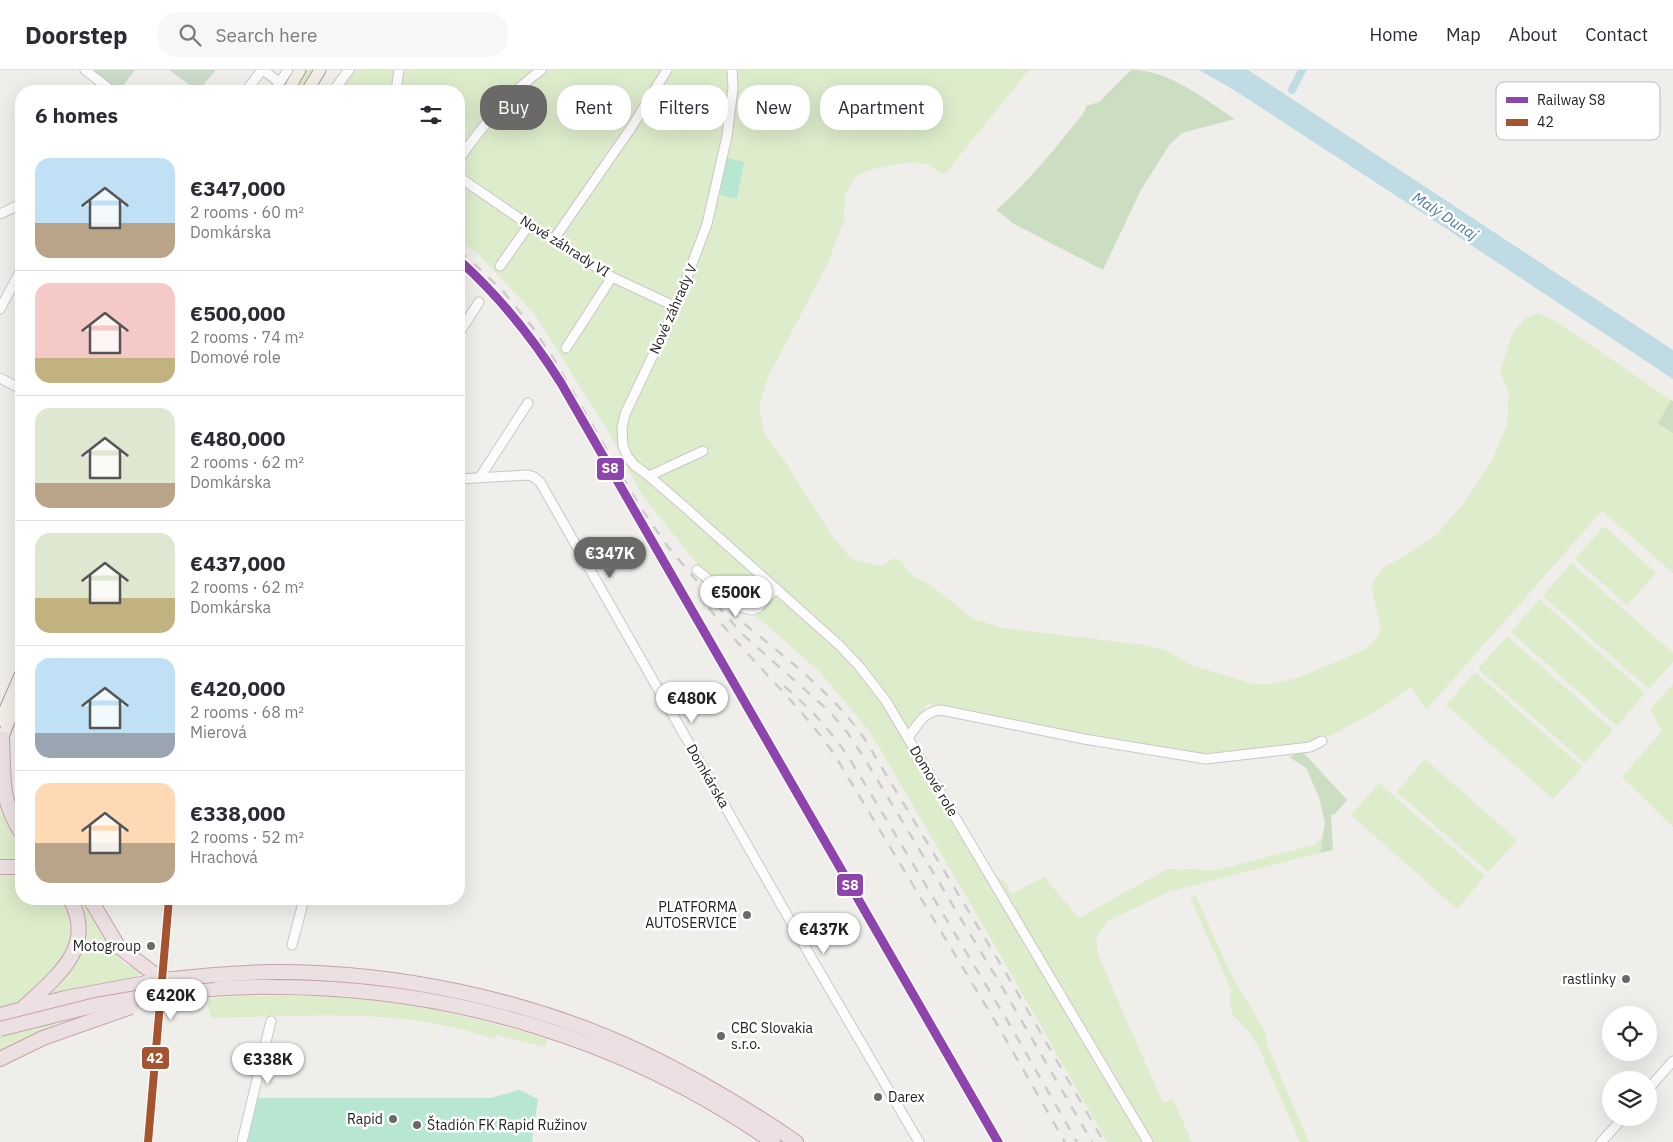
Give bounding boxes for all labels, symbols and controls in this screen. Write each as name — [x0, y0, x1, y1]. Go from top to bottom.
search box — [158, 12, 508, 57]
text: Doorstep — [25, 19, 128, 51]
icon: search — [176, 21, 204, 49]
text: Search here — [216, 23, 317, 47]
text: Home — [1370, 23, 1418, 46]
text: Map — [1446, 23, 1481, 46]
text: About — [1509, 23, 1557, 46]
text: Contact — [1585, 23, 1648, 46]
legend — [1496, 82, 1660, 140]
chip: Buy — [480, 85, 547, 130]
chip: Rent — [557, 85, 631, 130]
chip: Filters — [641, 85, 728, 130]
chip: New — [738, 85, 810, 130]
chip: Apartment — [820, 85, 943, 130]
text: Railway S8 — [1537, 91, 1605, 109]
text: 6 homes — [35, 101, 118, 129]
icon: filters — [417, 101, 445, 129]
text: 42 — [1537, 113, 1554, 131]
text: €347,000 — [190, 174, 285, 202]
icon: home — [75, 178, 135, 238]
water label: Malý Dunaj — [1409, 187, 1482, 244]
text: 2 rooms · 60 m² — [190, 202, 304, 222]
street label: Nové záhrady VI — [517, 211, 613, 281]
text: Domkárska — [190, 222, 271, 242]
street label: Nové záhrady V — [645, 261, 701, 357]
text: €500,000 — [190, 299, 285, 327]
icon: home — [75, 303, 135, 363]
text: 2 rooms · 74 m² — [190, 327, 304, 347]
text: Domové role — [190, 347, 281, 367]
text: €480,000 — [190, 424, 285, 452]
icon: home — [75, 428, 135, 488]
text: 2 rooms · 62 m² — [190, 452, 304, 472]
line badge: S8 — [596, 457, 625, 481]
text: S8 — [601, 459, 619, 477]
text: Domkárska — [190, 472, 271, 492]
pin: €347K — [575, 536, 645, 579]
text: €347K — [585, 543, 635, 563]
text: €437,000 — [190, 549, 285, 577]
icon: home — [75, 553, 135, 613]
pin: €500K — [701, 576, 771, 618]
text: 2 rooms · 62 m² — [190, 577, 304, 597]
text: €500K — [711, 582, 761, 602]
text: Domkárska — [190, 597, 271, 617]
text: €420,000 — [190, 674, 285, 702]
icon: home — [75, 678, 135, 738]
pin: €480K — [657, 682, 727, 724]
text: €480K — [667, 688, 717, 708]
text: 2 rooms · 68 m² — [190, 702, 304, 722]
text: Mierová — [190, 722, 247, 742]
street label: Domkárska — [682, 741, 734, 812]
street label: Domové role — [906, 742, 962, 820]
text: €338,000 — [190, 799, 285, 827]
icon: home — [75, 803, 135, 863]
text: 2 rooms · 52 m² — [190, 827, 304, 847]
text: Hrachová — [190, 847, 258, 867]
line badge: S8 — [836, 873, 864, 897]
text: S8 — [841, 876, 859, 894]
place label: PLATFORMA AUTOSERVICE — [645, 898, 737, 932]
marker: PLATFORMA AUTOSERVICE — [741, 909, 753, 921]
pin: €437K — [789, 912, 859, 955]
text: €437K — [799, 919, 849, 939]
place label: Motogroup — [73, 937, 141, 955]
marker: Motogroup — [145, 940, 157, 952]
place label: rastlinky — [1562, 970, 1616, 988]
marker: rastlinky — [1620, 973, 1632, 985]
pin: €420K — [136, 978, 206, 1021]
text: €420K — [146, 985, 196, 1005]
map controls — [1602, 1006, 1657, 1126]
button: locate — [1602, 1006, 1657, 1061]
place label: CBC Slovakia s.r.o. — [731, 1019, 814, 1053]
marker: CBC Slovakia s.r.o. — [715, 1030, 727, 1042]
pin: €338K — [233, 1042, 303, 1085]
line badge: 42 — [141, 1046, 170, 1070]
text: 42 — [147, 1049, 163, 1067]
text: €338K — [243, 1049, 293, 1069]
button: layers — [1602, 1071, 1657, 1126]
place label: Darex — [888, 1088, 925, 1106]
marker: Darex — [872, 1091, 884, 1103]
place label: Rapid — [347, 1110, 383, 1128]
marker: Rapid — [387, 1113, 399, 1125]
place label: Štadión FK Rapid Ružinov — [427, 1115, 587, 1134]
marker: Štadión FK Rapid Ružinov — [411, 1119, 423, 1131]

